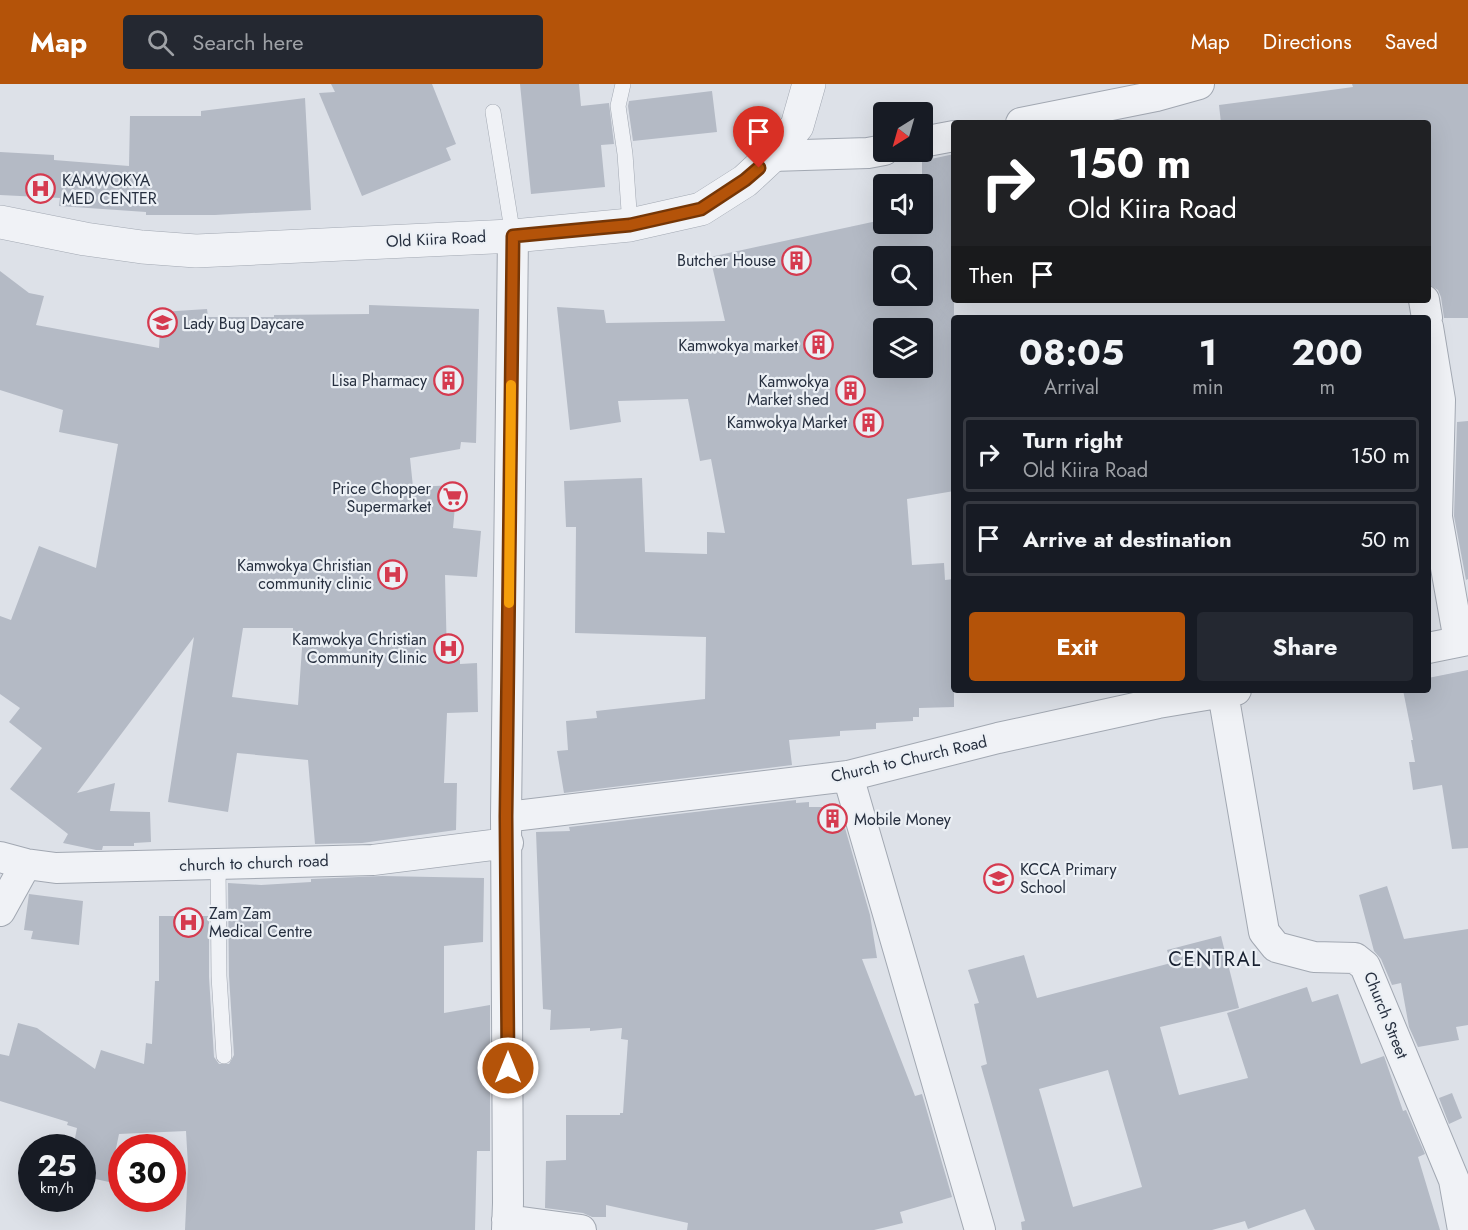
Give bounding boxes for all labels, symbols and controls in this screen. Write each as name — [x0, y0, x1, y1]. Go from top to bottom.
search box — [123, 15, 543, 69]
text: Map — [30, 22, 87, 63]
icon: search — [144, 26, 177, 59]
text: Search here — [192, 26, 304, 58]
text: Map — [1191, 27, 1230, 57]
text: Directions — [1263, 27, 1352, 57]
text: Saved — [1385, 27, 1438, 57]
north arrow — [873, 102, 933, 162]
map controls — [873, 102, 933, 378]
pin — [733, 106, 784, 168]
icon: arrive — [742, 115, 775, 148]
text: 150 m — [1068, 133, 1191, 194]
icon: right — [969, 144, 1047, 222]
place label: KAMWOKYA MED CENTER — [62, 169, 157, 210]
hospital icon: KAMWOKYA MED CENTER — [25, 173, 57, 205]
button: sound — [873, 174, 933, 234]
text: Old Kiira Road — [1068, 189, 1237, 228]
street label: Old Kiira Road — [385, 225, 487, 253]
building icon: Butcher House — [781, 244, 813, 276]
button: search — [873, 246, 933, 306]
place label: Butcher House — [677, 249, 776, 272]
icon: arrive — [1026, 258, 1059, 291]
text: Then — [969, 259, 1014, 291]
school or university icon: Lady Bug Daycare — [146, 307, 178, 339]
place label: Lady Bug Daycare — [183, 312, 304, 335]
button: layers — [873, 318, 933, 378]
text: 08:05 — [1019, 326, 1124, 378]
text: 1 — [1199, 326, 1217, 378]
text: 200 — [1292, 326, 1363, 378]
building icon: Kamwokya market — [803, 329, 835, 361]
place label: Kamwokya market — [678, 334, 798, 357]
building icon: Lisa Pharmacy — [432, 364, 464, 396]
place label: Lisa Pharmacy — [331, 369, 428, 392]
place label: Kamwokya Market shed — [747, 370, 829, 411]
text: Arrival — [1044, 373, 1099, 402]
text: min — [1192, 373, 1224, 402]
text: m — [1319, 373, 1335, 402]
building icon: Kamwokya Market shed — [834, 374, 866, 406]
building icon: Kamwokya Market — [852, 406, 884, 438]
place label: Kamwokya Market — [727, 411, 847, 434]
text: Turn right — [1023, 424, 1123, 456]
icon: right — [972, 438, 1005, 471]
text: 150 m — [1351, 439, 1410, 471]
text: Old Kiira Road — [1023, 456, 1148, 485]
place label: Price Chopper Supermarket — [332, 477, 432, 518]
supermarket icon: Price Chopper Supermarket — [436, 481, 468, 513]
icon: arrive — [972, 522, 1005, 555]
text: Arrive at destination — [1023, 523, 1232, 555]
text: 50 m — [1361, 523, 1410, 555]
place label: Kamwokya Christian community clinic — [237, 554, 372, 595]
hospital icon: Kamwokya Christian community clinic — [377, 558, 409, 590]
button: Exit — [969, 612, 1185, 681]
button: Share — [1197, 612, 1413, 681]
place label: Kamwokya Christian Community Clinic — [292, 628, 427, 669]
hospital icon: Kamwokya Christian Community Clinic — [432, 632, 464, 664]
street label: Church to Church Road — [829, 730, 989, 788]
building icon: Mobile Money — [817, 803, 849, 835]
place label: Mobile Money — [854, 808, 952, 831]
street label: church to church road — [179, 849, 329, 877]
place label: KCCA Primary School — [1020, 858, 1118, 899]
school or university icon: KCCA Primary School — [983, 862, 1015, 894]
place label: Zam Zam Medical Centre — [209, 902, 312, 943]
hospital icon: Zam Zam Medical Centre — [172, 906, 204, 938]
district label: CENTRAL — [1168, 945, 1262, 974]
street label: Church Street — [1358, 968, 1414, 1062]
position arrow — [476, 1036, 540, 1100]
speed limit sign: 30 — [108, 1134, 186, 1212]
text: 25 — [37, 1144, 77, 1187]
text: km/h — [40, 1177, 74, 1199]

